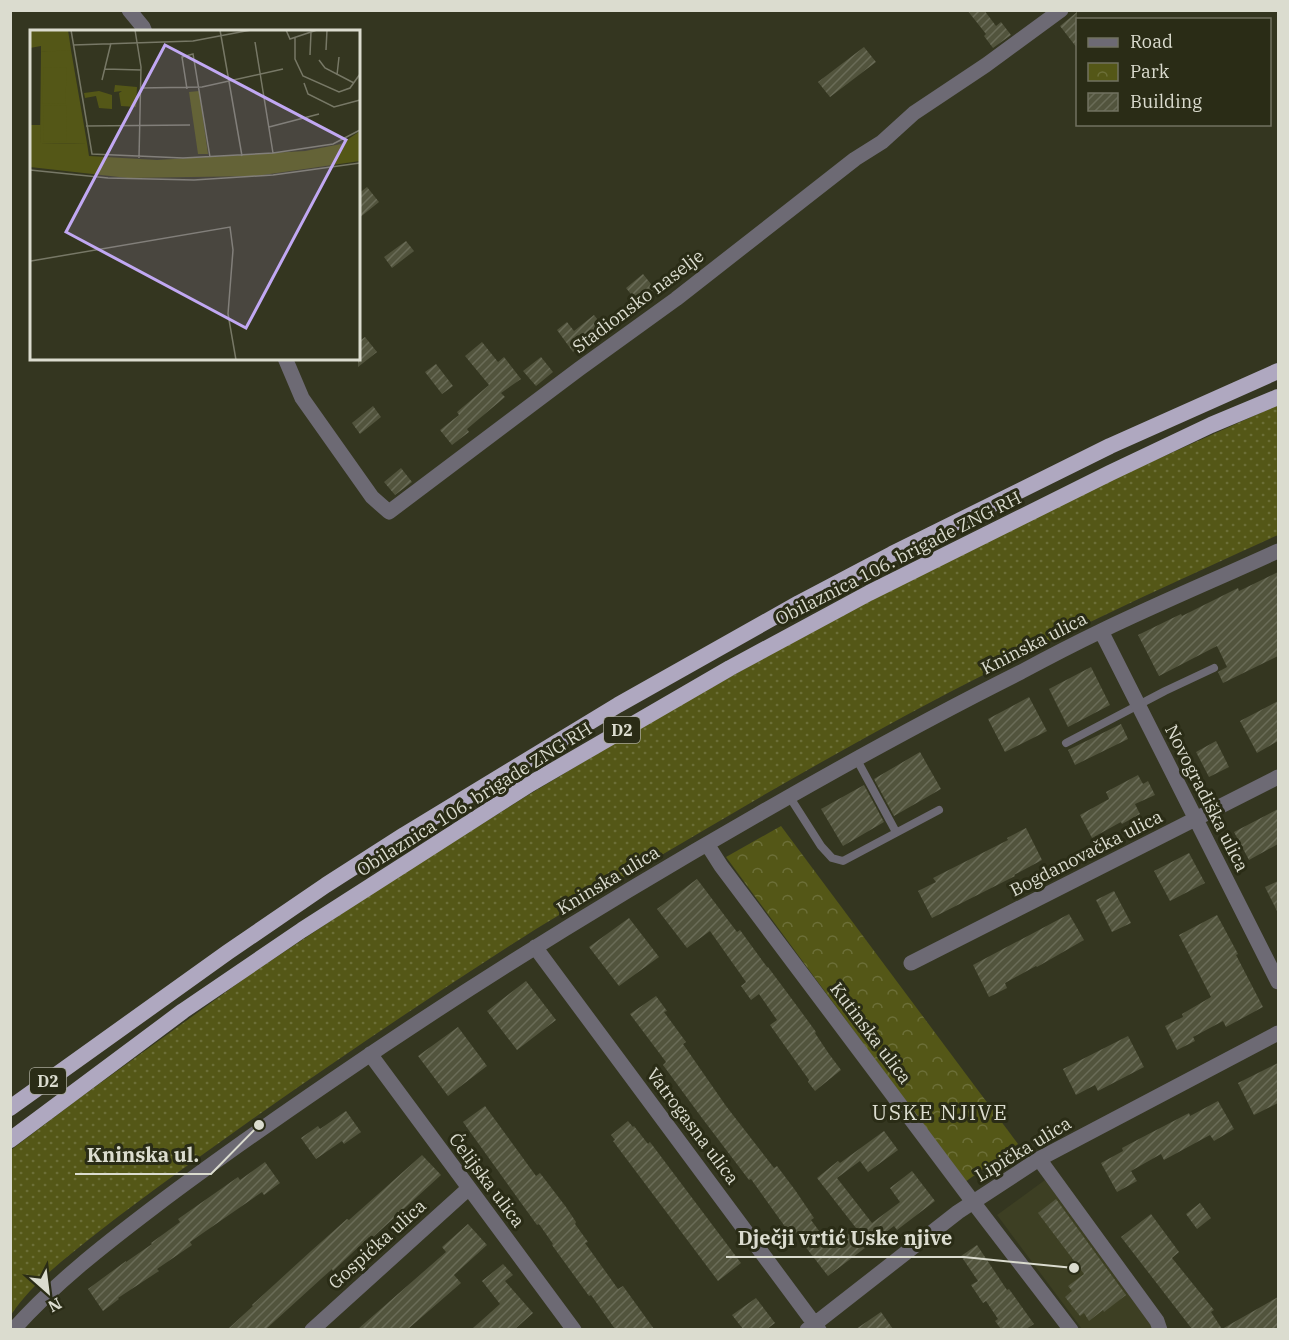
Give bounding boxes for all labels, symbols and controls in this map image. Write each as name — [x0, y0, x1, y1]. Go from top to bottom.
legend — [1076, 18, 1271, 126]
inset map — [30, 30, 360, 360]
text: Road — [1130, 30, 1173, 53]
text: Park — [1130, 60, 1170, 83]
text: Building — [1130, 90, 1202, 113]
street label: Stadionsko naselje — [568, 244, 708, 358]
street label: Obilaznica 106. brigade ZNG RH — [771, 486, 1025, 630]
street label: Kninska ulica — [977, 606, 1091, 680]
street label: Obilaznica 106. brigade ZNG RH — [352, 717, 596, 881]
road number: D2 — [604, 717, 640, 743]
street label: Novogradiška ulica — [1160, 720, 1254, 876]
street label: Bogdanovačka ulica — [1006, 804, 1166, 901]
street label: Kninska ulica — [552, 840, 664, 920]
street label: Kutinska ulica — [825, 978, 917, 1089]
street label: Vatrogasna ulica — [642, 1063, 744, 1189]
road number: D2 — [30, 1068, 66, 1094]
district label: USKE NJIVE — [872, 1098, 1008, 1126]
street label: Lipička ulica — [971, 1111, 1075, 1187]
street label: Ćelijska ulica — [444, 1128, 530, 1232]
callout: Kninska ul. — [75, 1136, 211, 1174]
text: Kninska ul. — [87, 1141, 199, 1168]
street label: Gospićka ulica — [323, 1194, 431, 1294]
callout: Dječji vrtić Uske njive — [726, 1219, 964, 1257]
text: Dječji vrtić Uske njive — [738, 1224, 952, 1251]
north arrow — [18, 1262, 78, 1322]
text: N — [45, 1293, 65, 1317]

